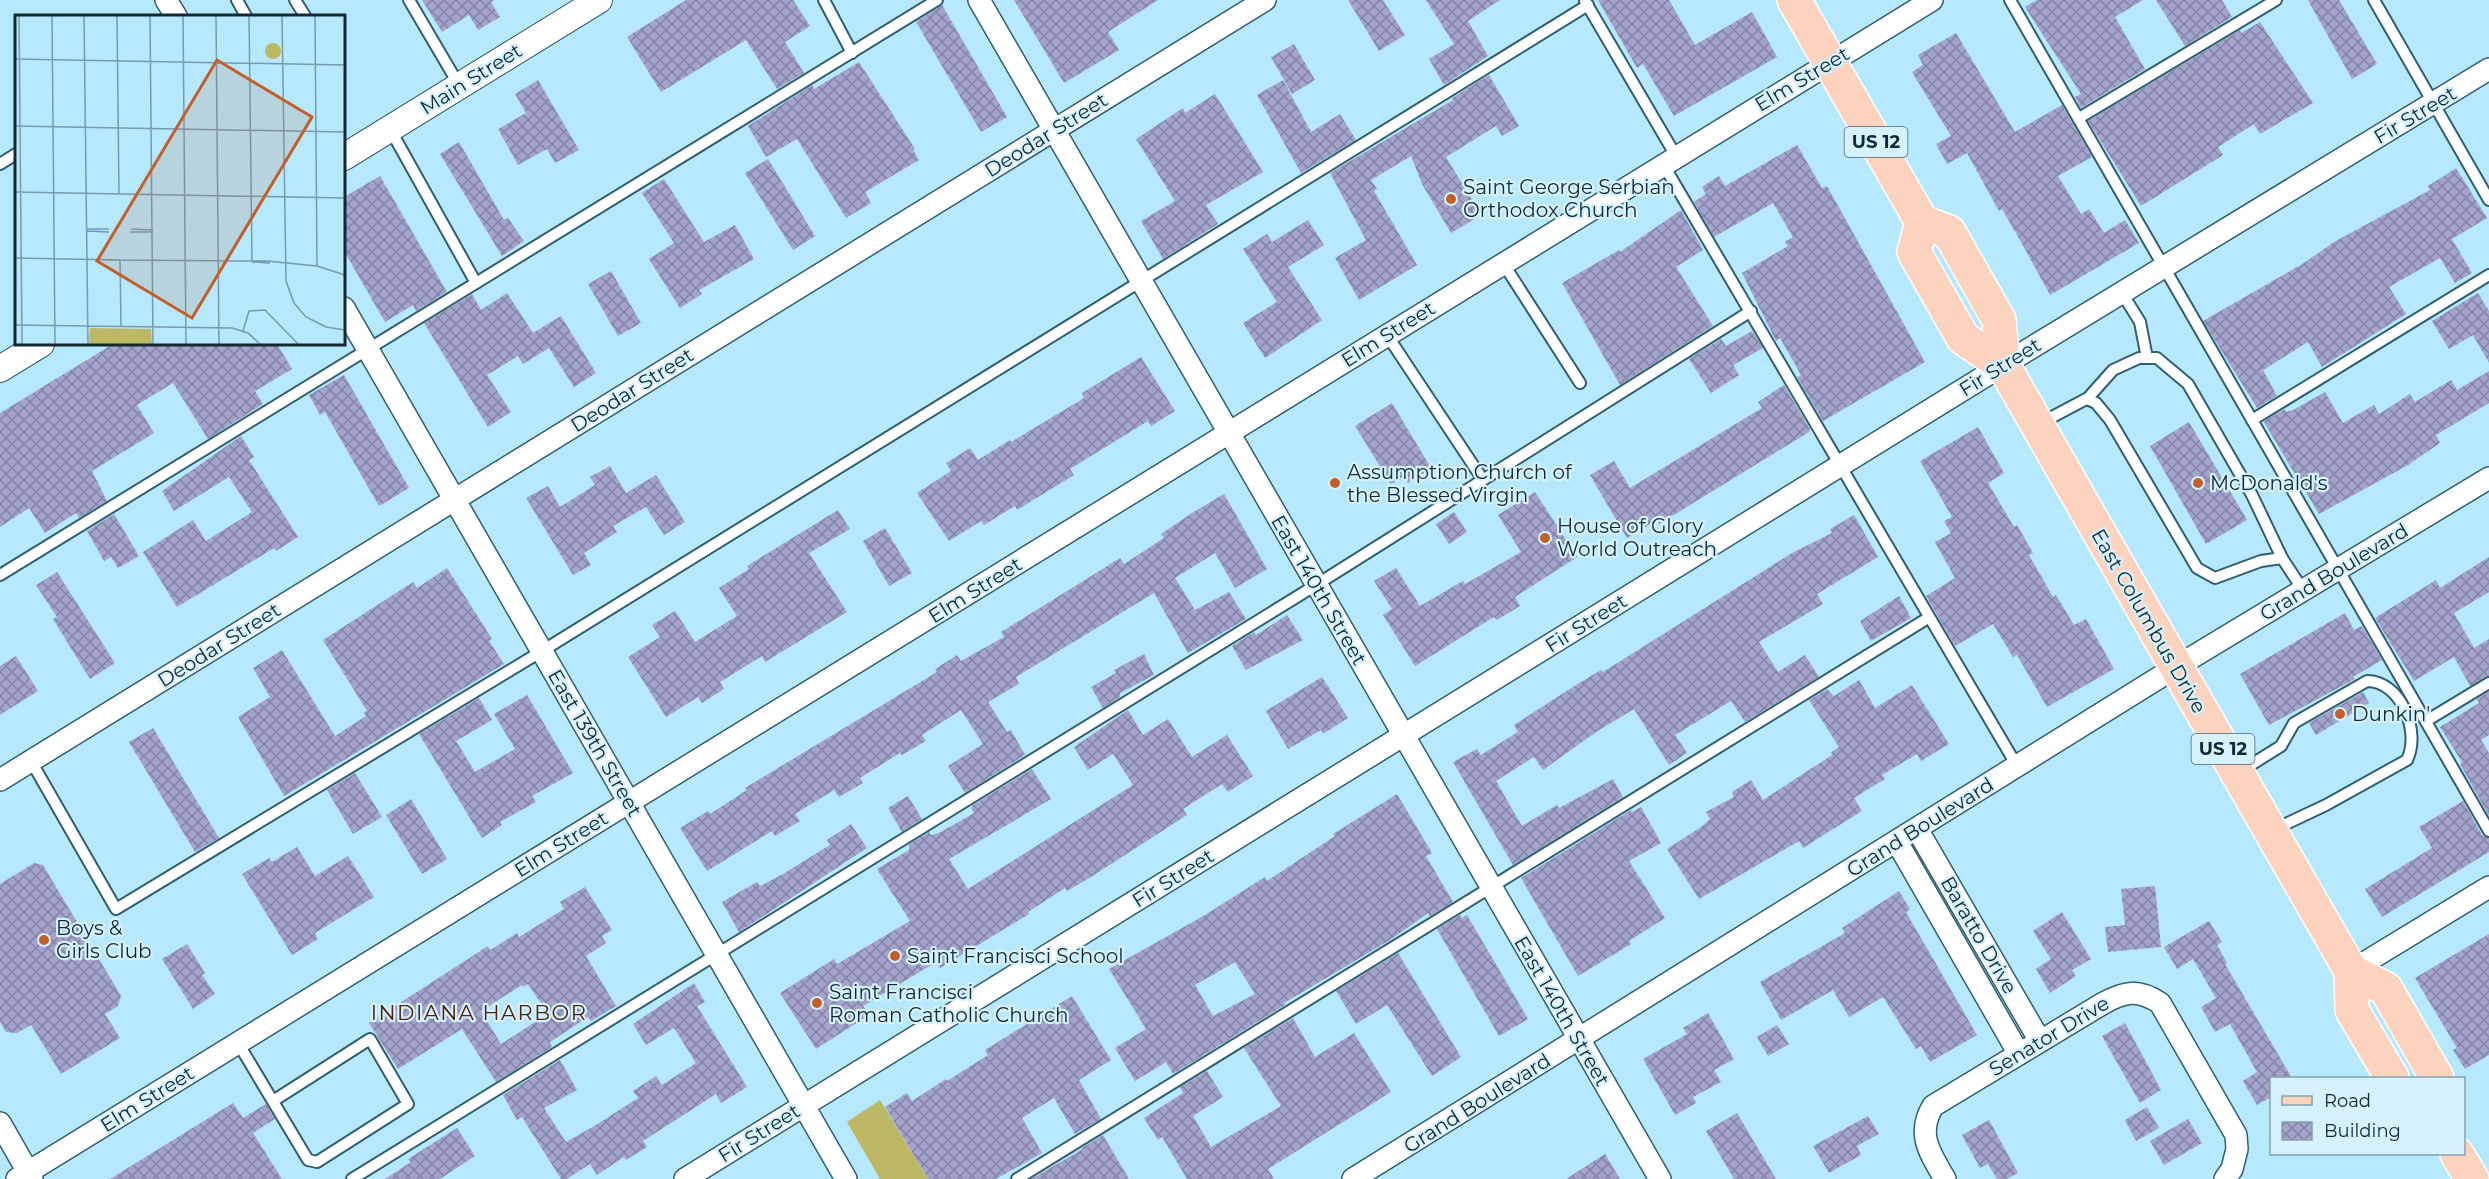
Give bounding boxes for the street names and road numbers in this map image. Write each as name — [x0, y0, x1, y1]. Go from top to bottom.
street label: Main Street — [416, 38, 526, 120]
street label: Elm Street — [1751, 41, 1853, 117]
street label: Fir Street — [2369, 81, 2461, 149]
street label: Deodar Street — [980, 88, 1112, 182]
road number: US 12 — [1844, 127, 1908, 157]
street label: Elm Street — [1337, 296, 1439, 372]
street label: Fir Street — [1955, 333, 2045, 401]
street label: Deodar Street — [566, 343, 698, 437]
street label: East 140th Street — [1266, 511, 1372, 669]
street label: Grand Boulevard — [2256, 518, 2412, 626]
street label: East Columbus Drive — [2086, 525, 2212, 717]
street label: Elm Street — [924, 552, 1026, 628]
street label: Fir Street — [1541, 589, 1631, 657]
street label: Deodar Street — [153, 598, 285, 692]
street label: East 139th Street — [543, 665, 647, 821]
road number: US 12 — [2192, 734, 2254, 764]
street label: Grand Boulevard — [1842, 772, 1998, 882]
street label: Elm Street — [510, 806, 612, 882]
street label: Fir Street — [1128, 844, 1218, 912]
street label: Baratto Drive — [1936, 872, 2022, 998]
street label: East 140th Street — [1509, 932, 1615, 1090]
street label: Senator Drive — [1985, 991, 2113, 1081]
street label: Grand Boulevard — [1399, 1048, 1555, 1158]
street label: Elm Street — [96, 1061, 198, 1137]
street label: Fir Street — [714, 1099, 804, 1167]

